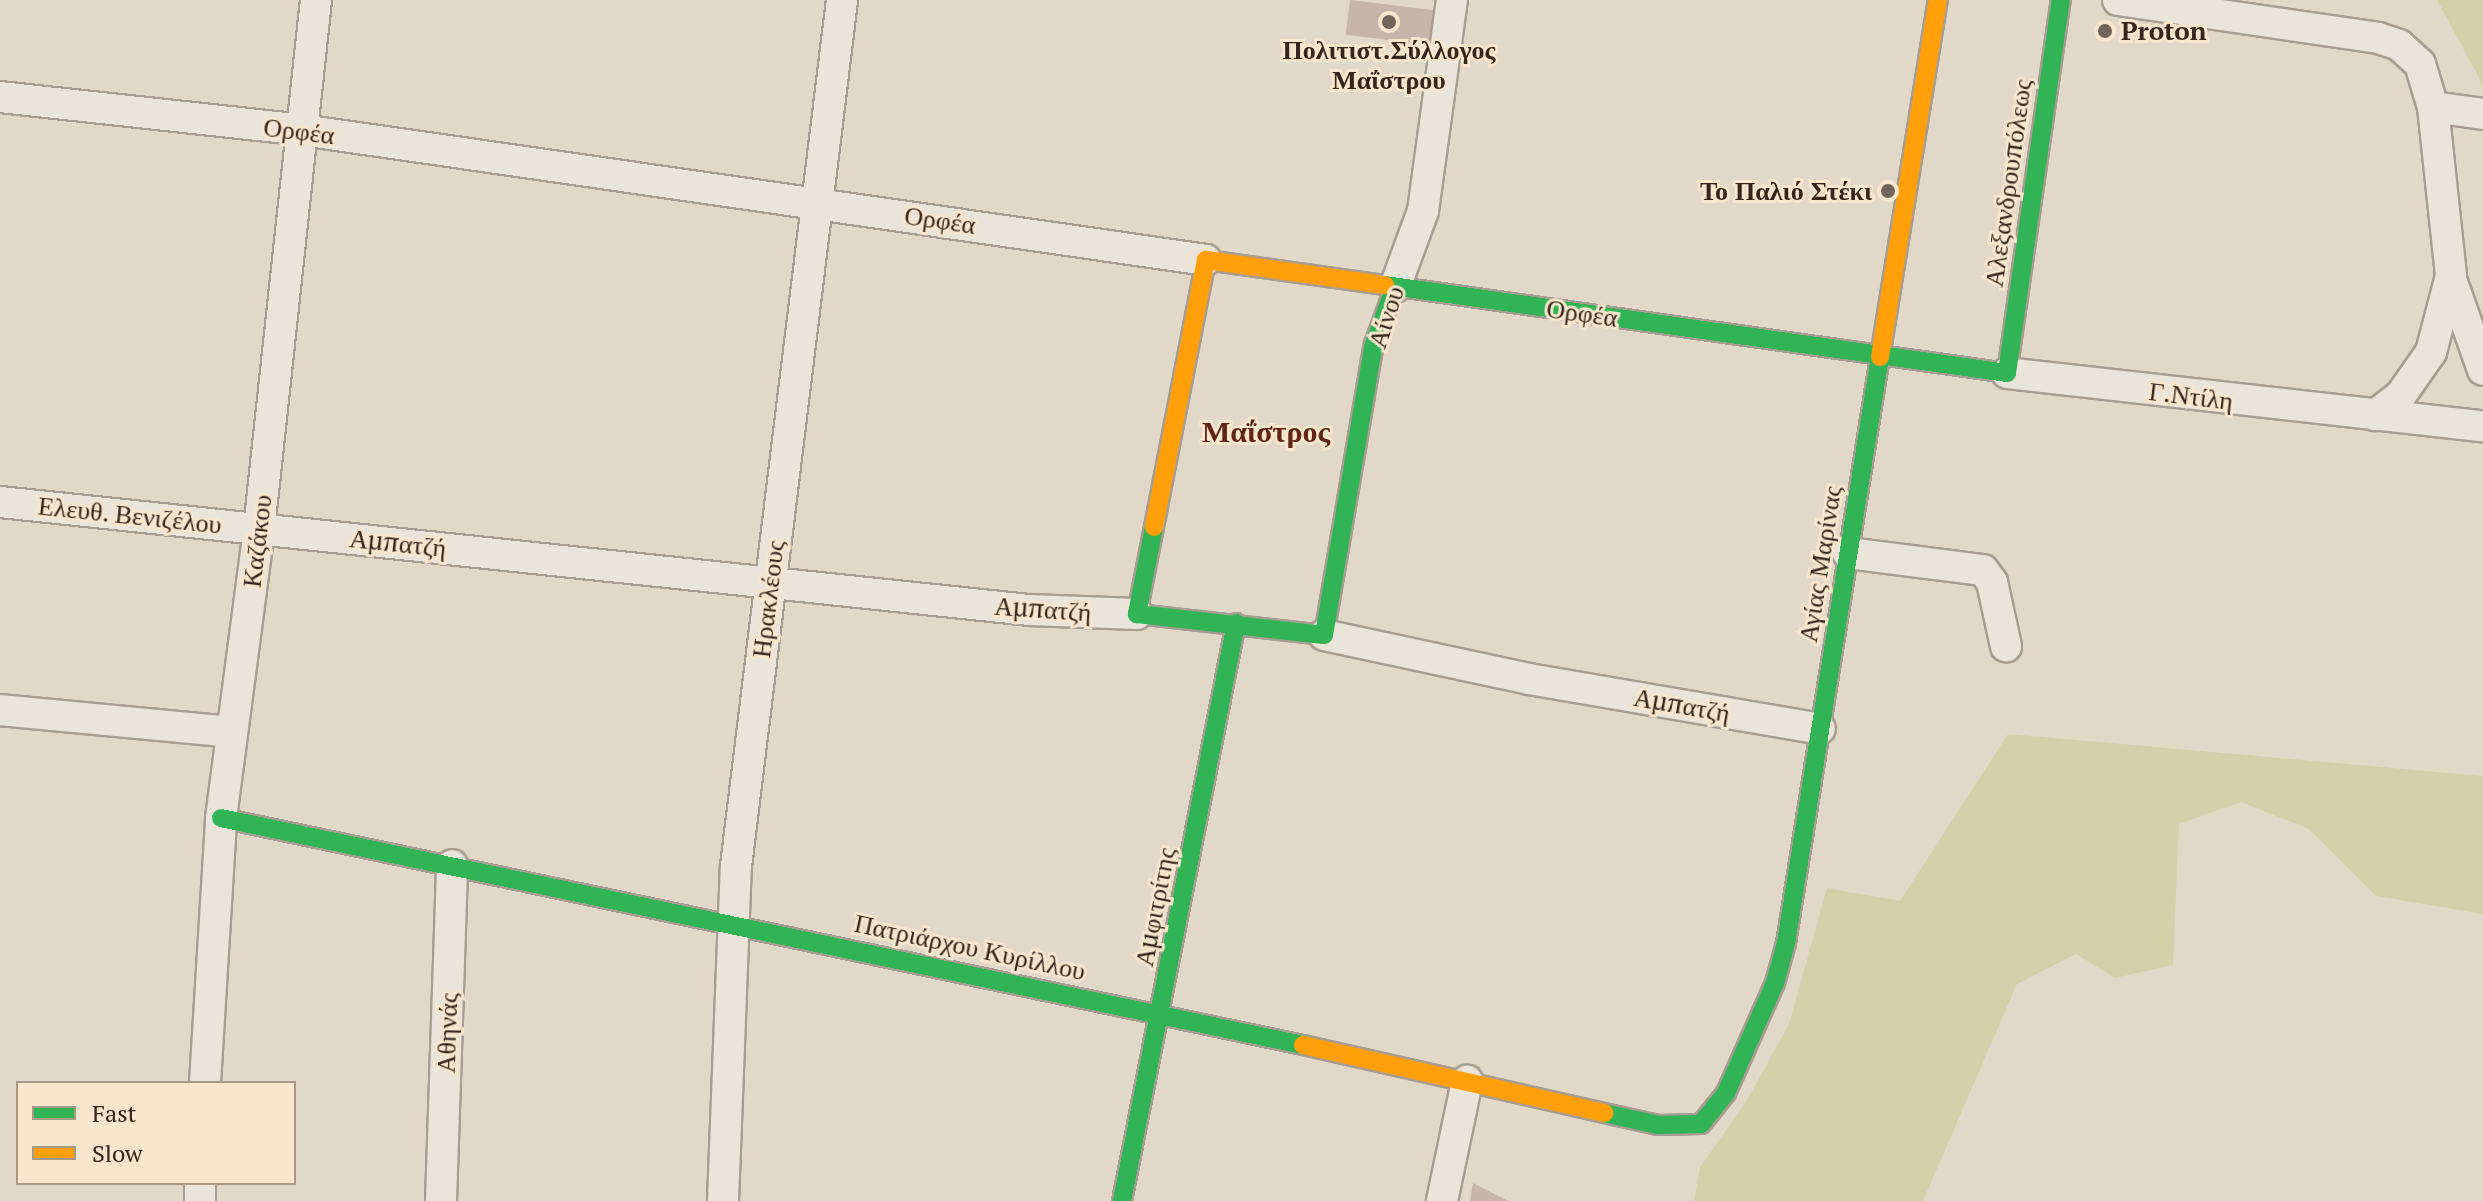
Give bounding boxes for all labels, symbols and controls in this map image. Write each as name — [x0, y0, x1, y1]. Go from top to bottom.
marker: Πολιτιστ.Σύλλογος Μαΐστρου — [1380, 13, 1398, 31]
place label: Proton — [2121, 15, 2207, 47]
marker: Proton — [2096, 22, 2114, 40]
place label: Πολιτιστ.Σύλλογος Μαΐστρου — [1282, 34, 1496, 96]
street label: Αλεξανδρουπόλεως — [1978, 77, 2038, 289]
street label: Ορφέα — [262, 111, 336, 151]
place label: Το Παλιό Στέκι — [1700, 175, 1872, 207]
marker: Το Παλιό Στέκι — [1879, 182, 1897, 200]
street label: Ορφέα — [903, 200, 977, 240]
street label: Αίνου — [1361, 282, 1411, 352]
street label: Ορφέα — [1545, 293, 1619, 333]
street label: Γ.Ντίλη — [2147, 375, 2235, 417]
district label: Μαΐστρος — [1202, 413, 1330, 449]
street label: Αγίας Μαρίνας — [1792, 483, 1848, 645]
street label: Ελευθ. Βενιζέλου — [36, 490, 224, 540]
street label: Καζάκου — [236, 493, 278, 589]
street label: Αμπατζή — [348, 522, 448, 564]
street label: Ηρακλέους — [745, 538, 791, 660]
street label: Αμπατζή — [993, 590, 1093, 628]
street label: Αμπατζή — [1631, 681, 1733, 729]
street label: Αμφιτρίτης — [1128, 845, 1182, 969]
street label: Πατριάρχου Κυρίλλου — [852, 907, 1088, 987]
street label: Αθηνάς — [430, 992, 464, 1074]
legend — [16, 1081, 296, 1185]
text: Fast — [92, 1097, 136, 1129]
text: Slow — [92, 1137, 143, 1169]

